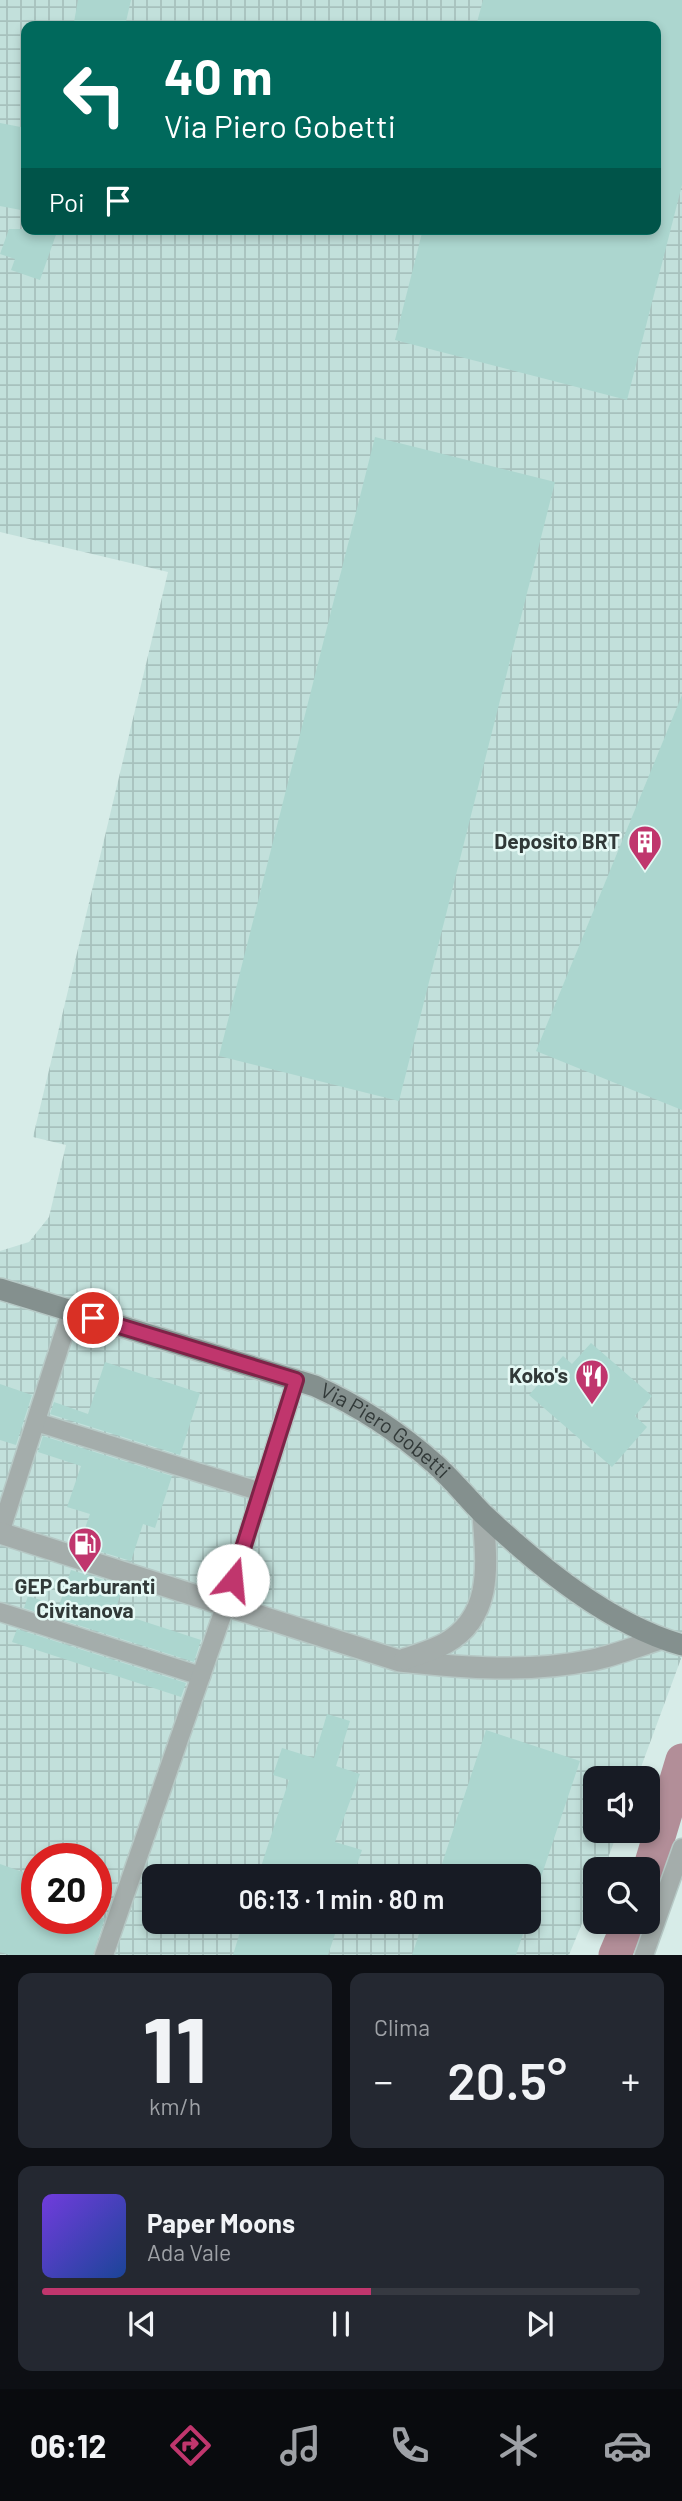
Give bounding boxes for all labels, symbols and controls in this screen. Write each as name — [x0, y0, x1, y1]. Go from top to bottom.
text: 40 m — [164, 46, 272, 105]
icon: left — [49, 49, 140, 140]
text: Via Piero Gobetti — [164, 106, 396, 144]
icon: arrive — [99, 182, 137, 220]
text: Poi — [49, 186, 85, 217]
building icon: Deposito BRT — [626, 823, 664, 872]
place label: Deposito BRT — [494, 828, 620, 853]
pin — [63, 1288, 123, 1348]
icon: arrive — [74, 1299, 112, 1337]
restaurant icon: Koko's — [573, 1357, 611, 1406]
place label: Koko's — [509, 1362, 568, 1387]
street label: Via Piero Gobetti — [317, 1376, 456, 1483]
fuel station icon: GEP Carburanti Civitanova — [66, 1525, 104, 1574]
position arrow — [196, 1543, 270, 1617]
place label: GEP Carburanti Civitanova — [15, 1573, 155, 1622]
map controls — [583, 1766, 660, 1934]
button: sound — [583, 1766, 660, 1843]
speed limit sign: 20 — [21, 1843, 112, 1934]
button: search — [583, 1857, 660, 1934]
text: 06:13 · 1 min · 80 m — [239, 1883, 444, 1914]
text: 11 — [142, 1992, 208, 2101]
text: Clima — [374, 2013, 430, 2041]
text: 20.5° — [447, 2048, 567, 2110]
text: − — [374, 2057, 393, 2103]
text: + — [621, 2057, 640, 2103]
text: km/h — [149, 2092, 201, 2120]
text: Paper Moons — [147, 2207, 295, 2238]
text: Ada Vale — [147, 2238, 231, 2266]
icon: previous — [123, 2305, 161, 2343]
icon: pause — [322, 2305, 360, 2343]
icon: next — [521, 2305, 559, 2343]
icon: directions — [166, 2421, 215, 2470]
icon: music — [276, 2421, 325, 2470]
icon: phone — [385, 2421, 434, 2470]
icon: climate — [494, 2421, 543, 2470]
icon: car — [603, 2421, 652, 2470]
text: 06:12 — [30, 2426, 106, 2464]

